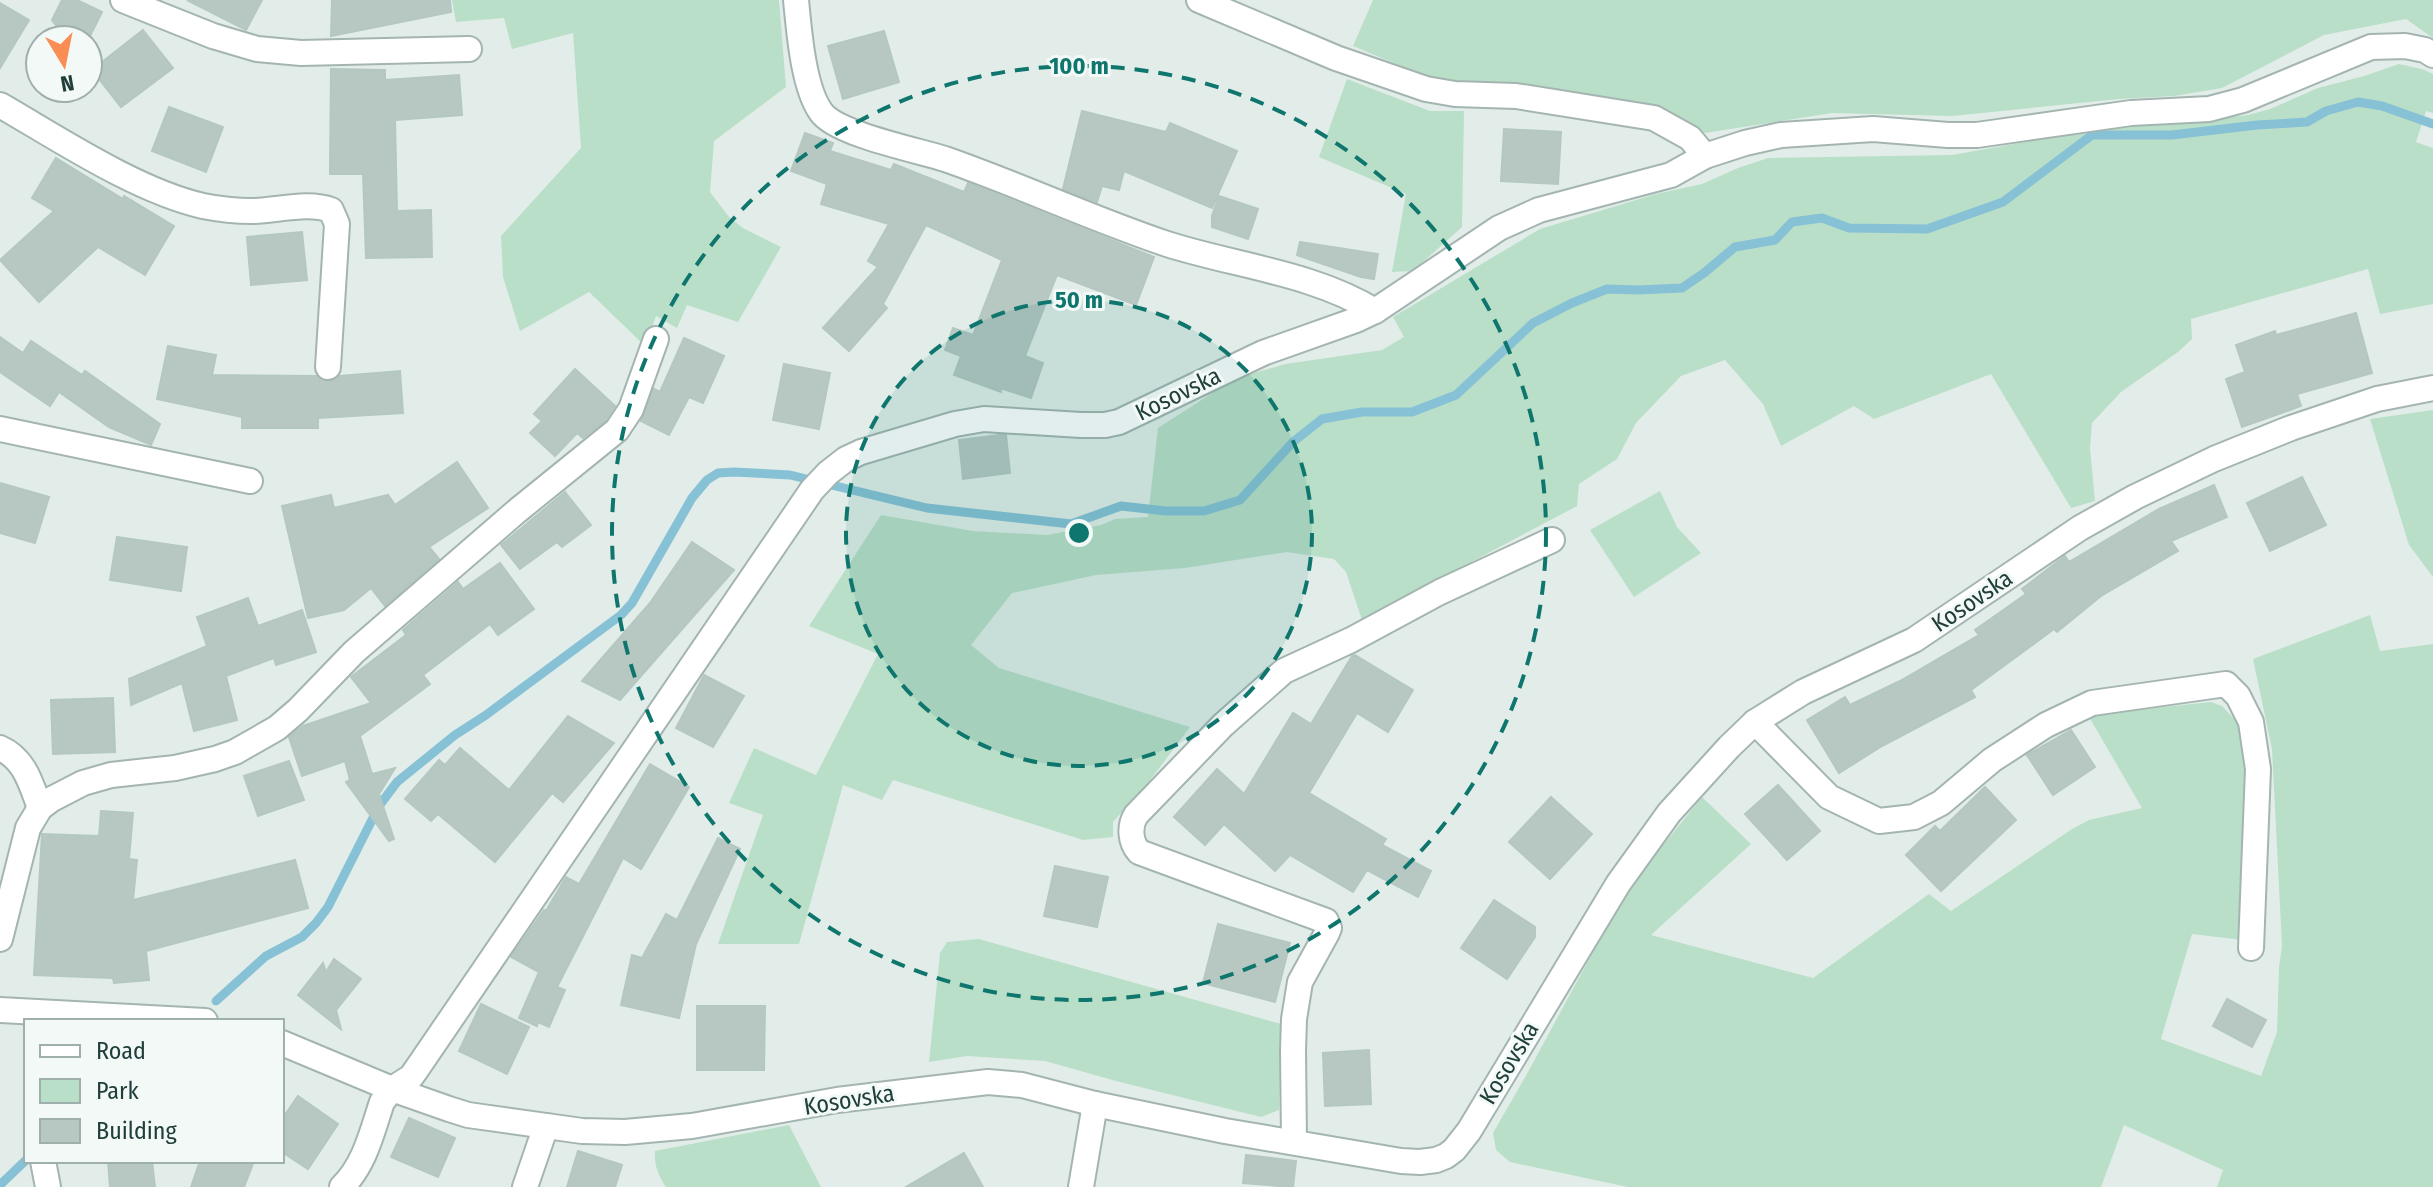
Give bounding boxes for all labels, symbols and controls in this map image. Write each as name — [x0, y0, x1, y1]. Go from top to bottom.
north arrow — [24, 24, 104, 104]
text: 100 m — [1049, 52, 1109, 80]
text: N — [59, 69, 76, 98]
text: 50 m — [1055, 286, 1103, 314]
street label: Kosovska — [1131, 361, 1225, 427]
centre of rings — [1065, 519, 1093, 547]
street label: Kosovska — [1926, 564, 2018, 638]
street label: Kosovska — [1474, 1017, 1544, 1109]
legend — [24, 1019, 284, 1163]
text: Road — [96, 1037, 146, 1065]
text: Park — [96, 1077, 139, 1105]
street label: Kosovska — [802, 1079, 896, 1121]
text: Building — [96, 1117, 178, 1145]

